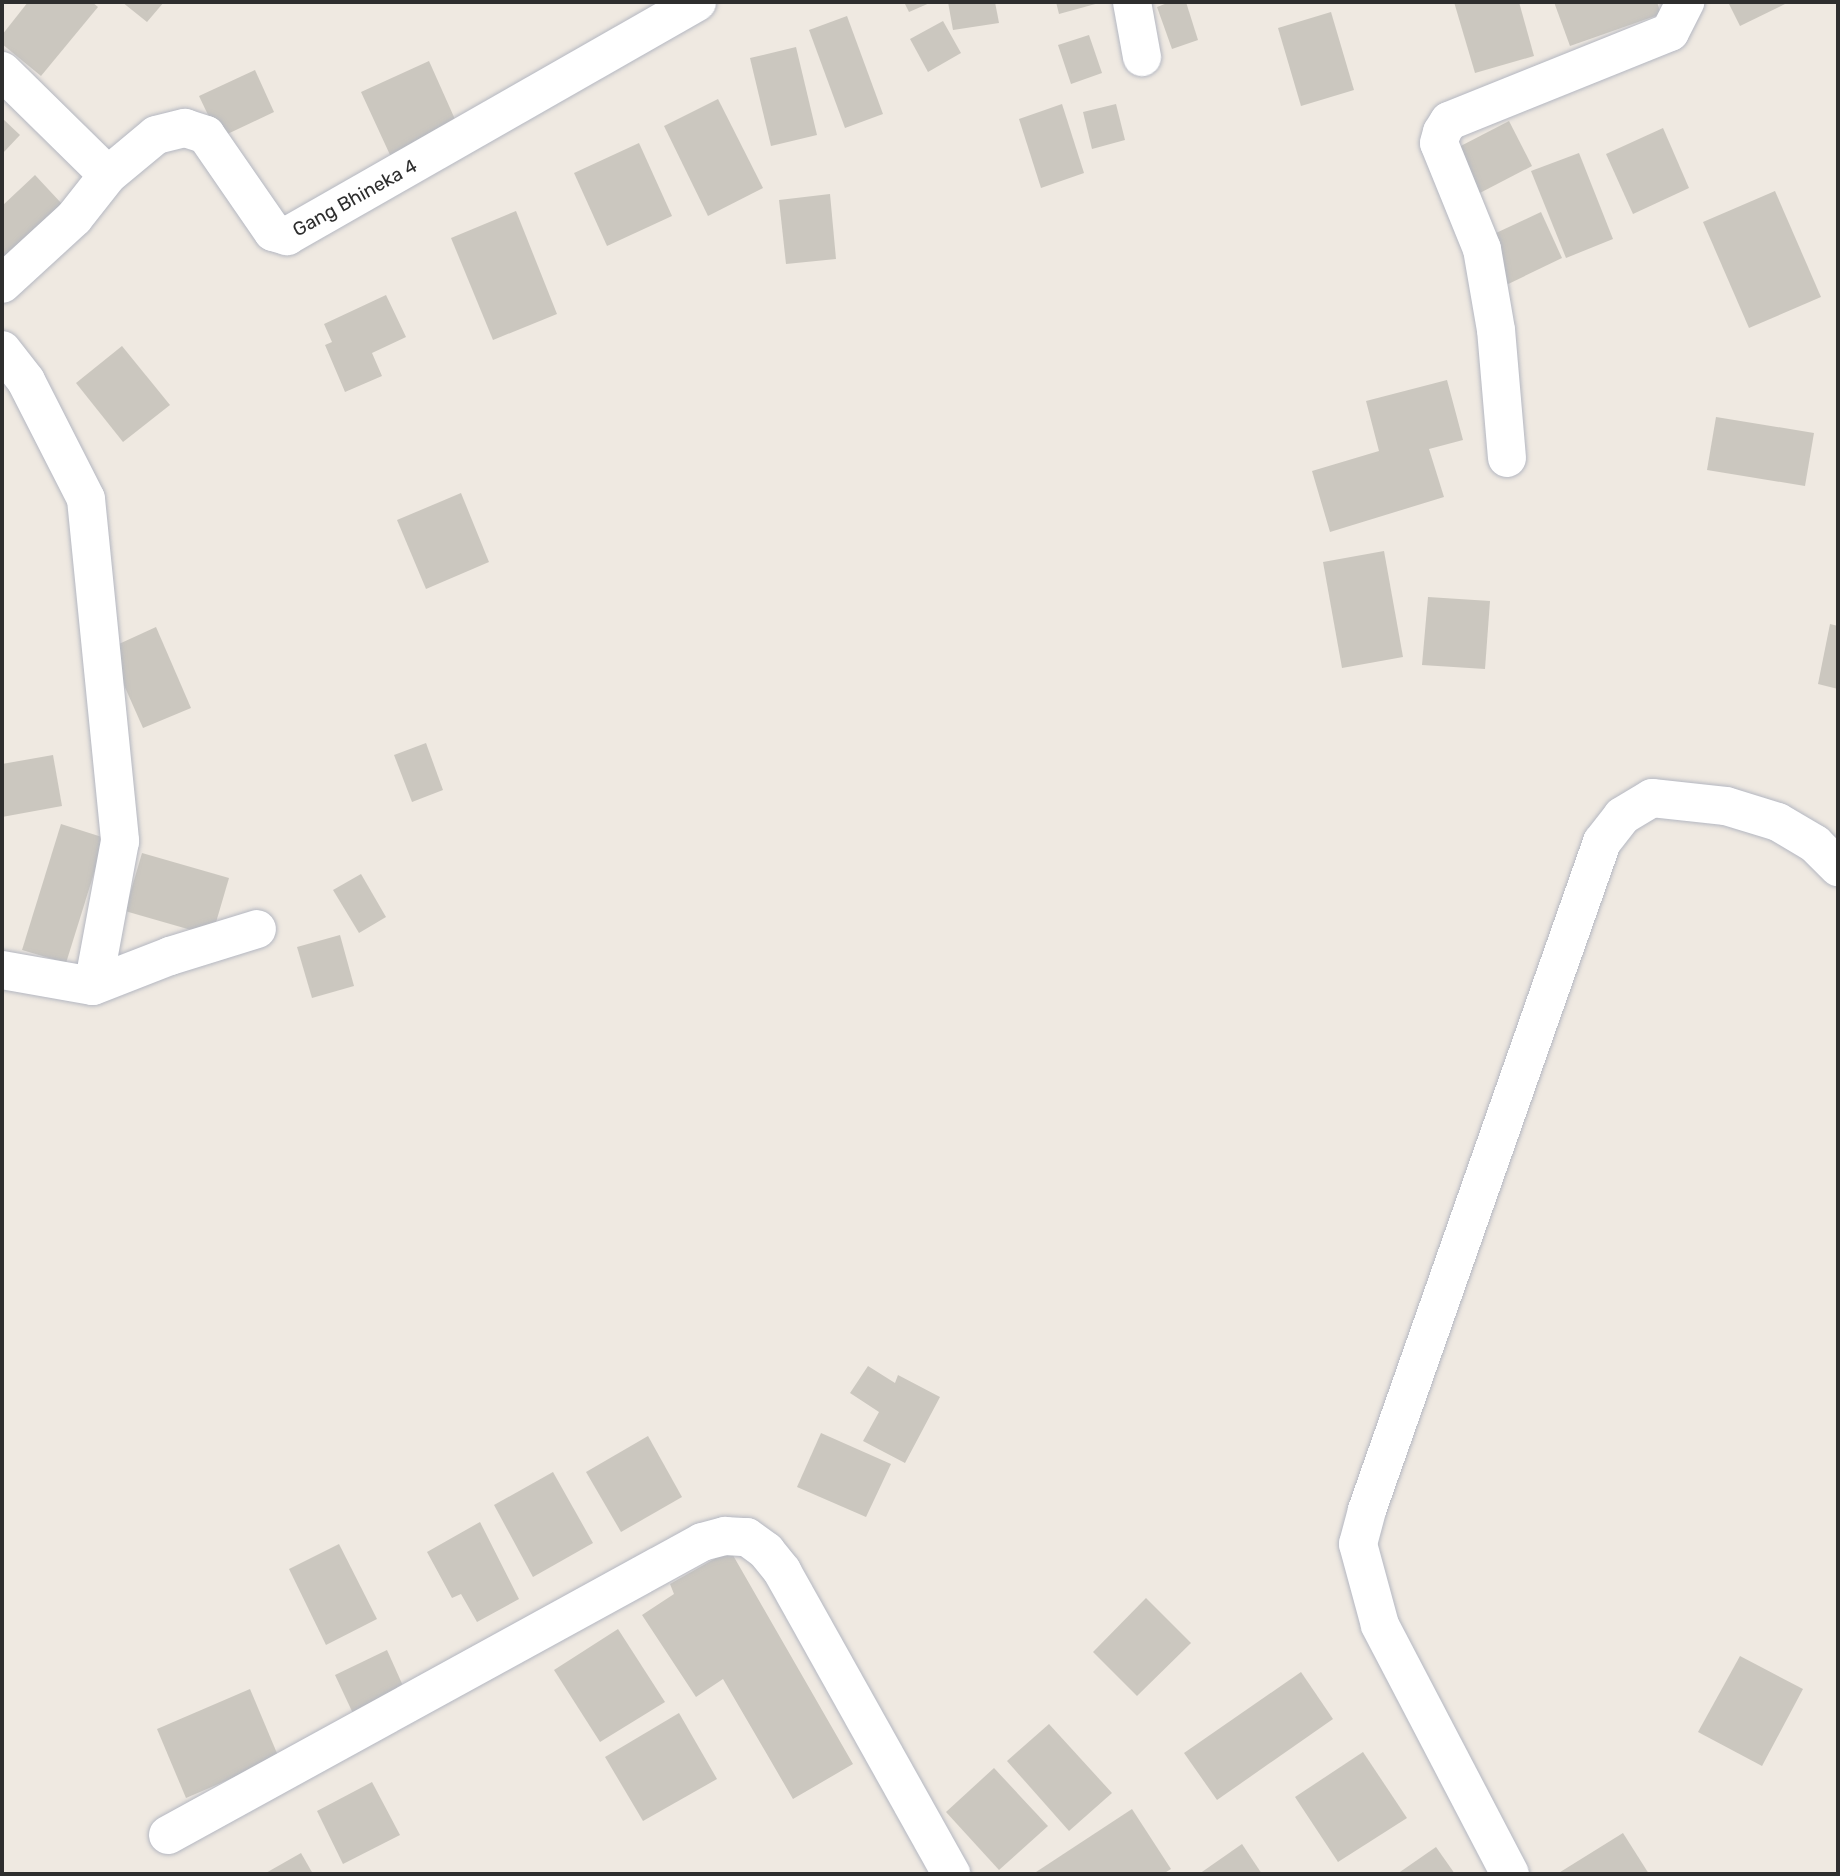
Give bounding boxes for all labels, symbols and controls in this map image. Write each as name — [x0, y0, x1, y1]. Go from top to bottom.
street label: Gang Bhineka 4 — [289, 154, 421, 242]

